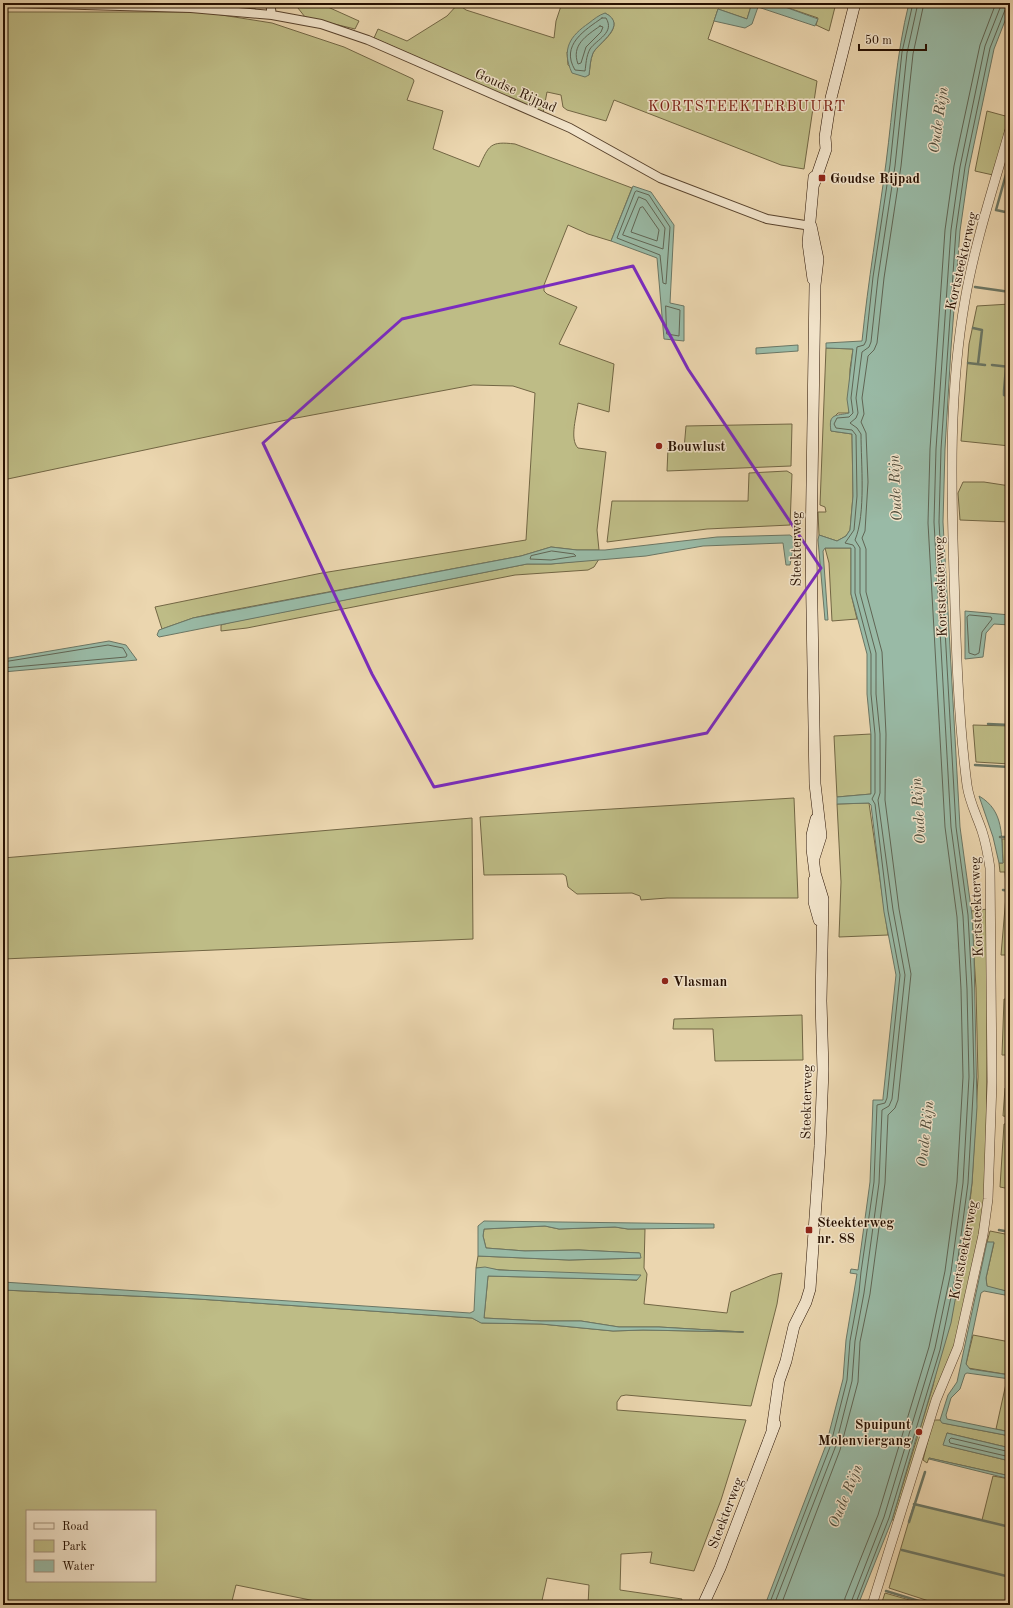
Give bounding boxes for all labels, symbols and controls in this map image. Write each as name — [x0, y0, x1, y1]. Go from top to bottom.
scale bar — [859, 26, 926, 52]
text: 50 m — [865, 34, 892, 47]
street label: Goudse Rijpad — [473, 67, 559, 115]
water label: Oude Rijn — [927, 86, 952, 154]
district label: KORTSTEEKTERBUURT — [648, 100, 846, 115]
place label: Goudse Rijpad — [830, 172, 920, 186]
marker: Goudse Rijpad — [817, 173, 827, 183]
street label: Kortsteekterweg — [944, 210, 980, 312]
place label: Bouwlust — [667, 440, 726, 454]
marker: Bouwlust — [654, 441, 664, 451]
water label: Oude Rijn — [887, 454, 906, 522]
street label: Steekterweg — [790, 511, 804, 587]
street label: Kortsteekterweg — [932, 536, 950, 637]
water label: Oude Rijn — [910, 777, 929, 845]
street label: Kortsteekterweg — [968, 856, 986, 957]
place label: Vlasman — [673, 975, 728, 989]
marker: Vlasman — [660, 976, 670, 986]
street label: Steekterweg — [799, 1064, 815, 1140]
water label: Oude Rijn — [916, 1100, 937, 1168]
street label: Kortsteekterweg — [948, 1199, 981, 1301]
place label: Steekterweg nr. 88 — [817, 1216, 894, 1246]
marker: Steekterweg nr. 88 — [804, 1225, 814, 1235]
place label: Spuipunt Molenviergang — [818, 1418, 911, 1448]
marker: Spuipunt Molenviergang — [914, 1427, 924, 1437]
water label: Oude Rijn — [827, 1462, 866, 1530]
street label: Steekterweg — [706, 1475, 746, 1551]
legend — [26, 1510, 156, 1582]
text: Road — [62, 1521, 89, 1533]
text: Park — [62, 1541, 87, 1553]
text: Water — [62, 1561, 95, 1573]

